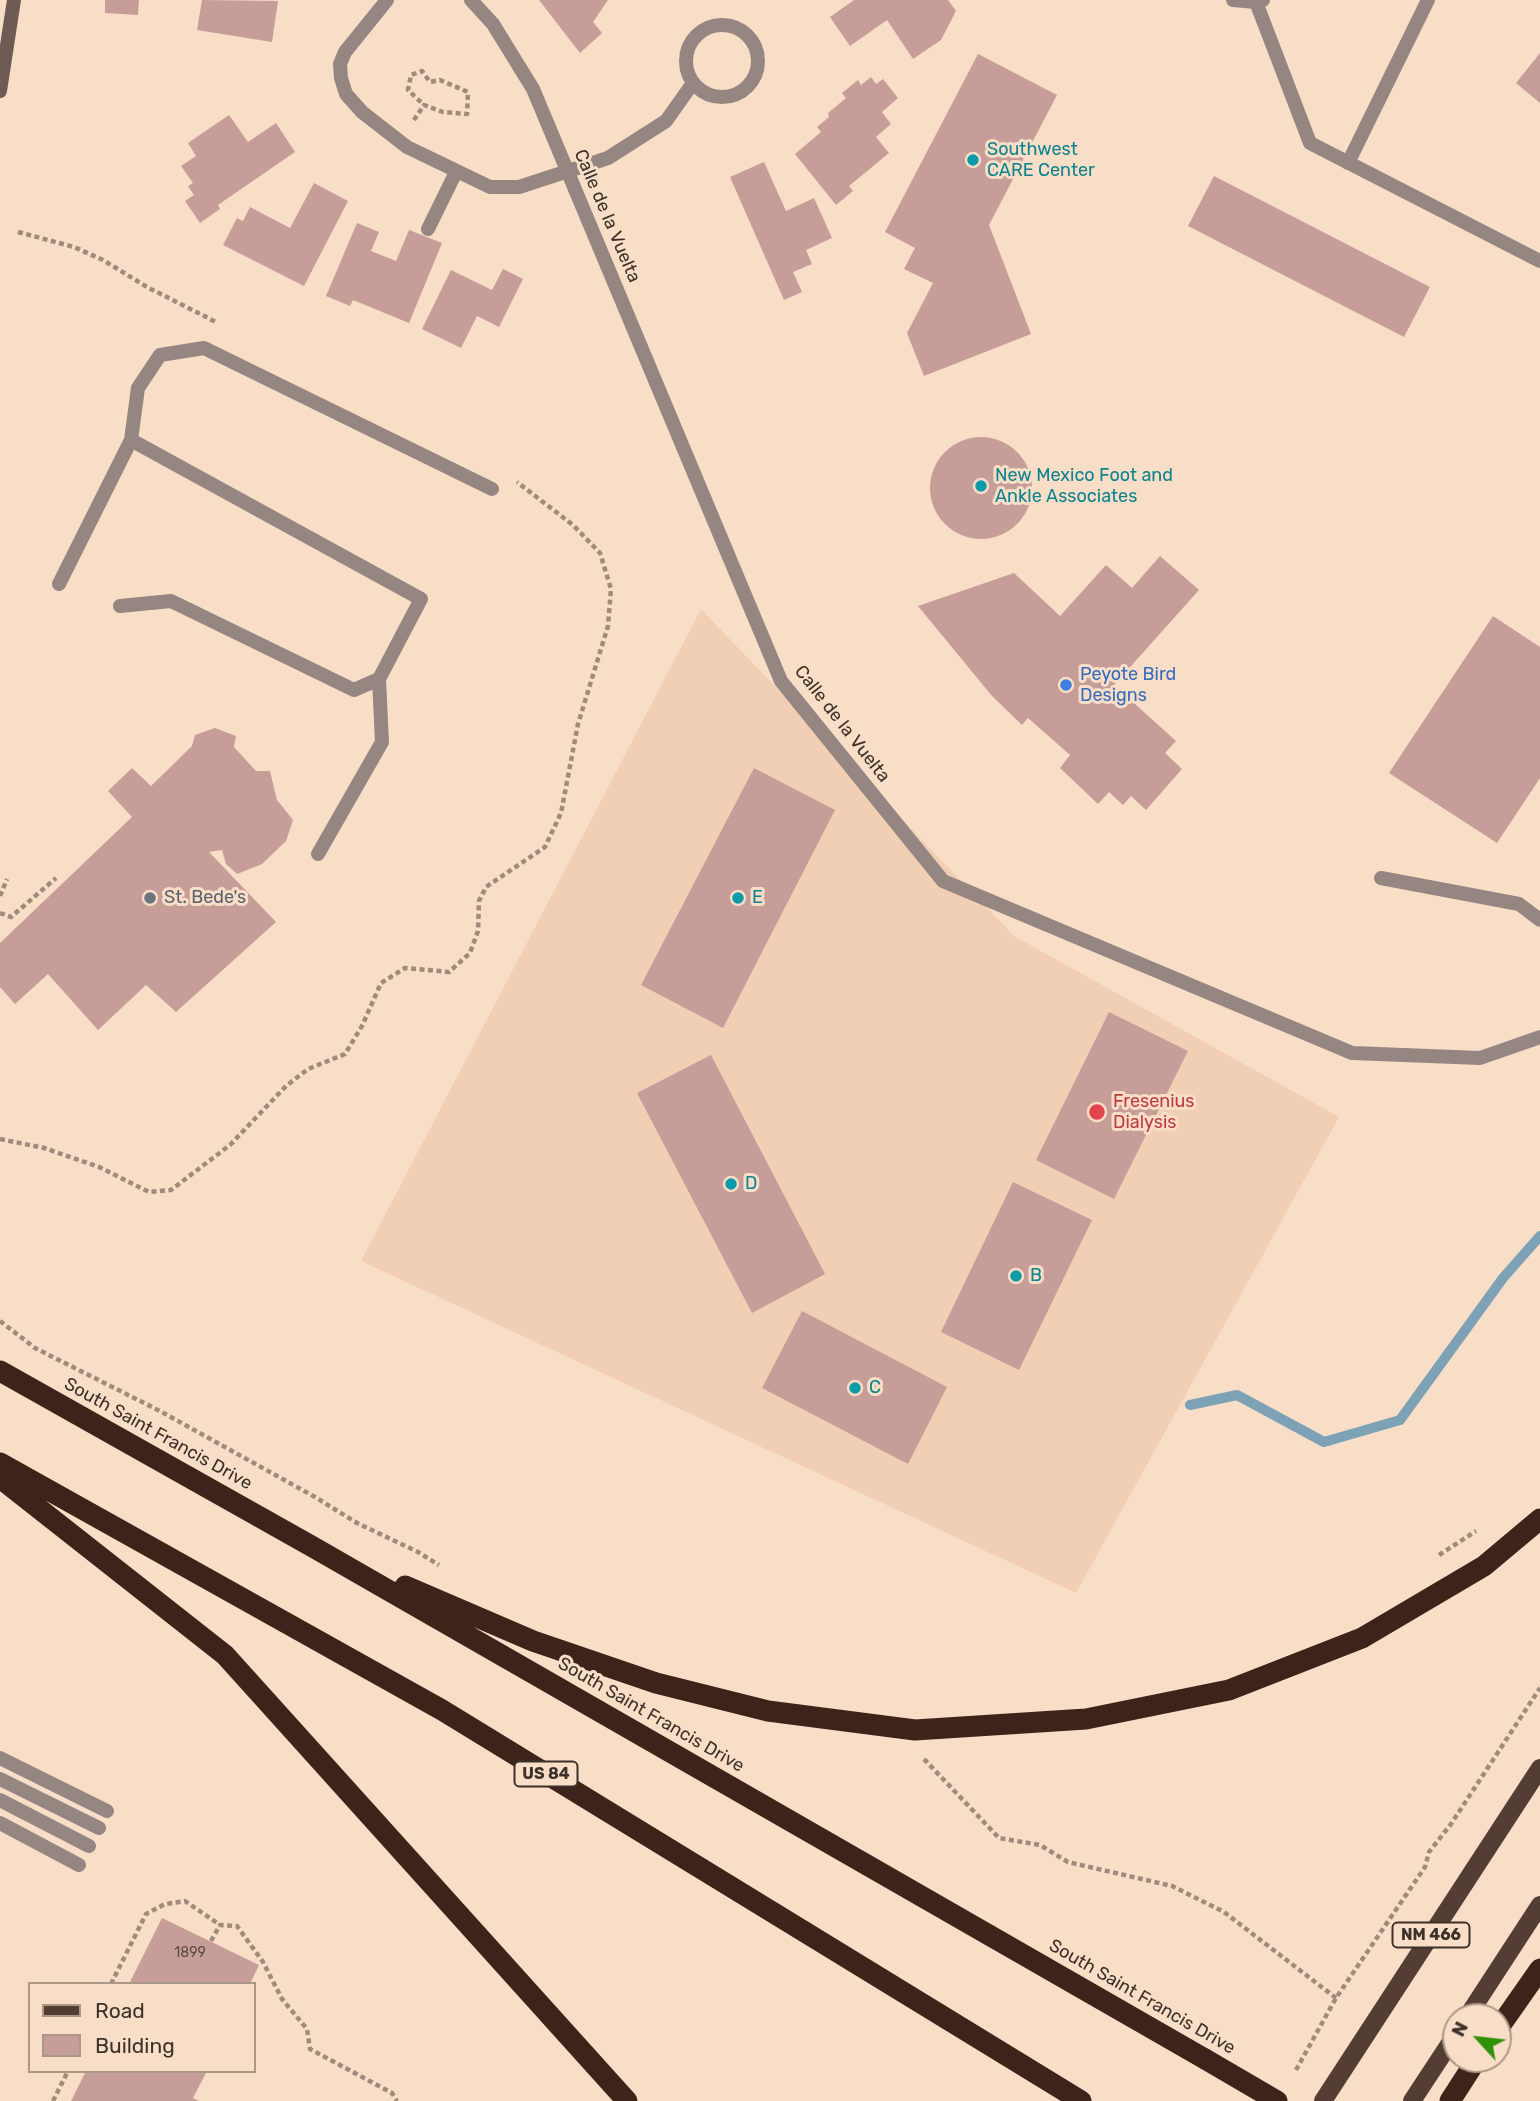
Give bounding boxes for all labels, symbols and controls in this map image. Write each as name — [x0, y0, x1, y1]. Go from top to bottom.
place label: Southwest CARE Center — [987, 139, 1095, 182]
street label: Calle de la Vuelta — [569, 146, 645, 286]
marker: Southwest CARE Center — [965, 152, 981, 168]
place label: New Mexico Foot and Ankle Associates — [995, 465, 1173, 508]
marker: New Mexico Foot and Ankle Associates — [973, 478, 989, 494]
street label: Calle de la Vuelta — [790, 661, 894, 787]
place label: Peyote Bird Designs — [1080, 664, 1176, 706]
marker: Peyote Bird Designs — [1058, 677, 1074, 693]
place label: St. Bede's — [164, 887, 246, 909]
place label: E — [752, 887, 763, 909]
marker: St. Bede's — [142, 890, 158, 906]
marker: E — [730, 890, 746, 906]
place label: Fresenius Dialysis — [1113, 1091, 1195, 1134]
marker: Fresenius Dialysis — [1087, 1102, 1107, 1122]
place label: D — [745, 1173, 757, 1195]
marker: D — [723, 1176, 739, 1192]
place label: B — [1030, 1265, 1042, 1287]
marker: B — [1008, 1268, 1024, 1284]
street label: South Saint Francis Drive — [60, 1373, 256, 1495]
place label: C — [869, 1377, 881, 1399]
marker: C — [847, 1380, 863, 1396]
street label: South Saint Francis Drive — [554, 1653, 748, 1777]
road number: US 84 — [514, 1762, 578, 1786]
road number: NM 466 — [1392, 1923, 1470, 1948]
street label: South Saint Francis Drive — [1045, 1935, 1239, 2059]
house number: 1899 — [174, 1945, 206, 1961]
legend — [28, 1982, 256, 2073]
text: Road — [95, 1998, 145, 2023]
north arrow — [1442, 2003, 1512, 2073]
text: N — [1446, 2018, 1473, 2040]
text: Building — [95, 2033, 175, 2058]

